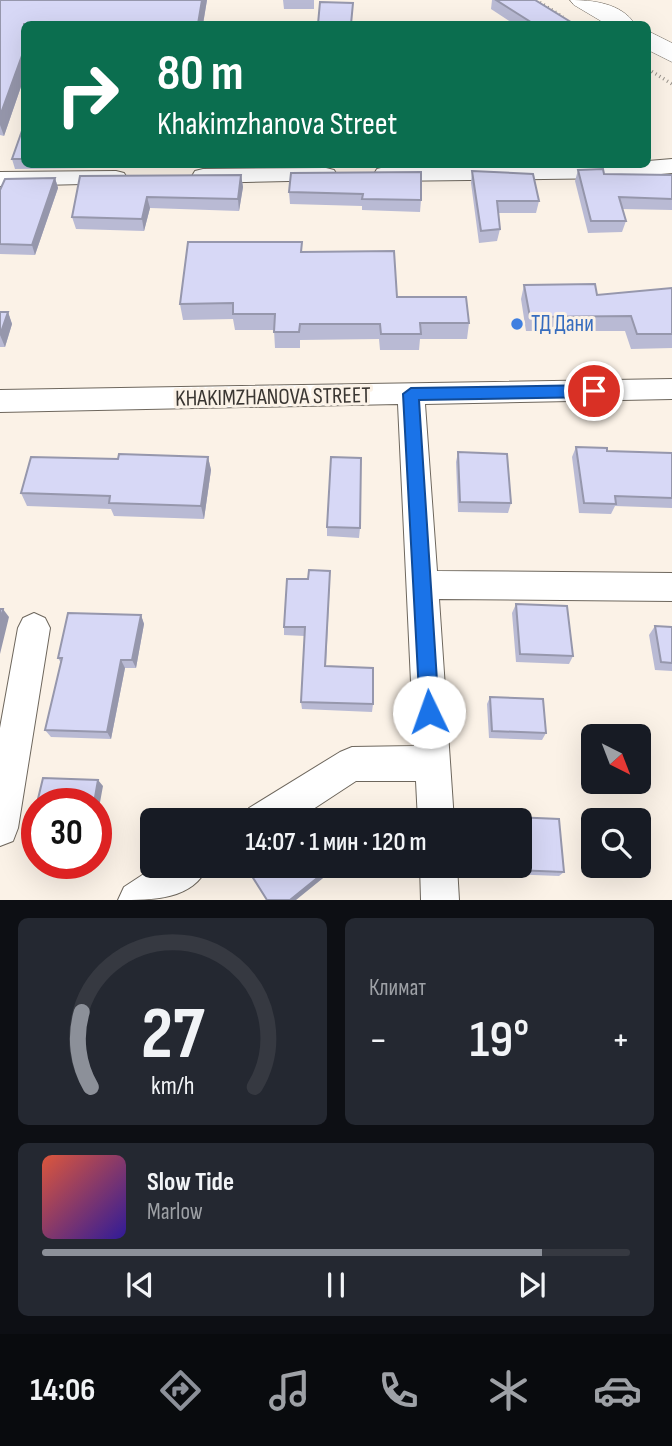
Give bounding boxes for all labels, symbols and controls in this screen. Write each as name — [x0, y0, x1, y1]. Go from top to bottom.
text: 80 m — [157, 45, 244, 104]
icon: right — [42, 49, 133, 140]
text: Khakimzhanova Street — [157, 105, 397, 144]
place label: ТД Дани — [531, 310, 594, 338]
marker: ТД Дани — [509, 316, 525, 332]
pin — [564, 361, 624, 421]
icon: arrive — [575, 372, 613, 410]
street label: KHAKIMZHANOVA STREET — [175, 381, 371, 413]
position arrow — [392, 675, 466, 749]
north arrow — [581, 724, 651, 794]
map controls — [581, 724, 651, 878]
speed limit sign: 30 — [21, 788, 112, 879]
button: search — [581, 808, 651, 878]
text: 14:07 · 1 мин · 120 m — [245, 827, 427, 858]
text: Климат — [369, 974, 426, 1002]
text: 27 — [141, 992, 205, 1080]
text: 19° — [470, 1009, 529, 1072]
text: − — [369, 1018, 388, 1063]
text: + — [611, 1018, 630, 1063]
text: km/h — [151, 1071, 194, 1102]
text: Slow Tide — [147, 1167, 234, 1198]
text: Marlow — [147, 1198, 203, 1226]
icon: previous — [121, 1266, 159, 1304]
icon: pause — [317, 1266, 355, 1304]
icon: next — [513, 1266, 551, 1304]
icon: directions — [156, 1366, 205, 1415]
icon: music — [265, 1366, 314, 1415]
icon: phone — [374, 1366, 423, 1415]
icon: climate — [484, 1366, 533, 1415]
icon: car — [593, 1366, 642, 1415]
text: 14:06 — [30, 1371, 95, 1410]

